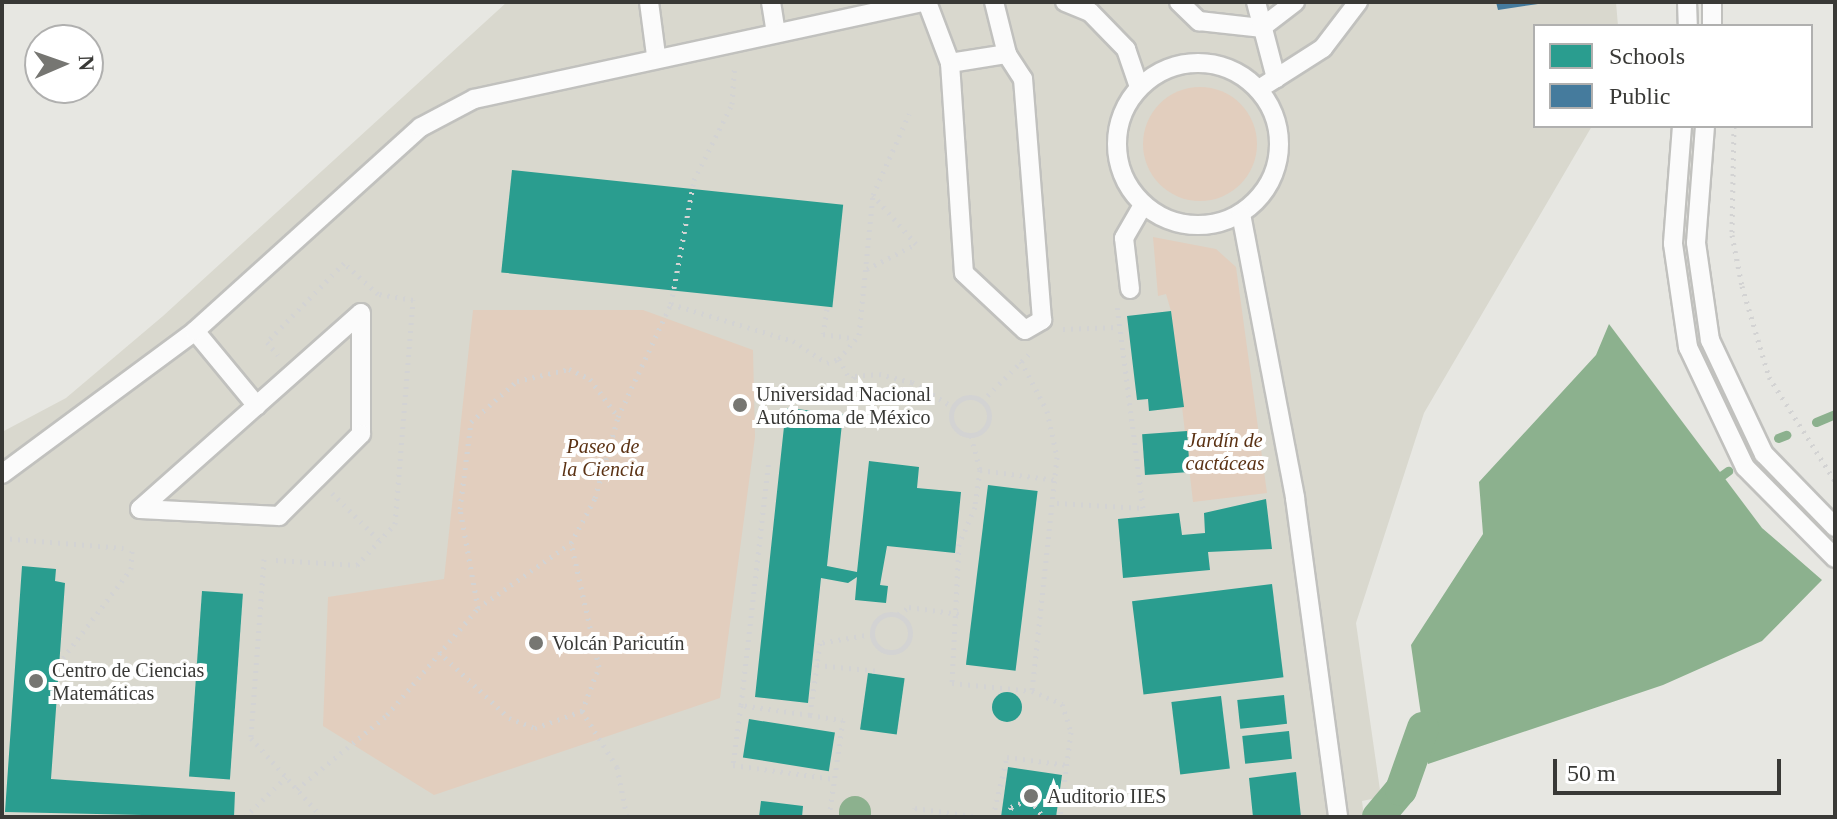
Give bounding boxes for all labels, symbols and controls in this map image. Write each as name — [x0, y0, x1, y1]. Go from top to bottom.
north arrow — [24, 24, 104, 104]
legend — [1533, 24, 1813, 128]
text: Schools — [1609, 43, 1685, 69]
text: N — [74, 55, 99, 72]
text: Public — [1609, 83, 1670, 109]
place label: Universidad Nacional Autónoma de México — [756, 382, 931, 429]
marker: Universidad Nacional Autónoma de México — [731, 396, 749, 414]
park label: Jardín de cactáceas — [1186, 428, 1264, 475]
park label: Paseo de la Ciencia — [562, 435, 644, 482]
place label: Volcán Paricutín — [552, 631, 684, 655]
marker: Volcán Paricutín — [527, 634, 545, 652]
place label: Centro de Ciencias Matemáticas — [52, 658, 204, 705]
marker: Centro de Ciencias Matemáticas — [27, 672, 45, 690]
scale bar — [1557, 743, 1785, 793]
text: 50 m — [1567, 760, 1616, 786]
place label: Auditorio IIES — [1047, 784, 1166, 808]
marker: Auditorio IIES — [1022, 787, 1040, 805]

